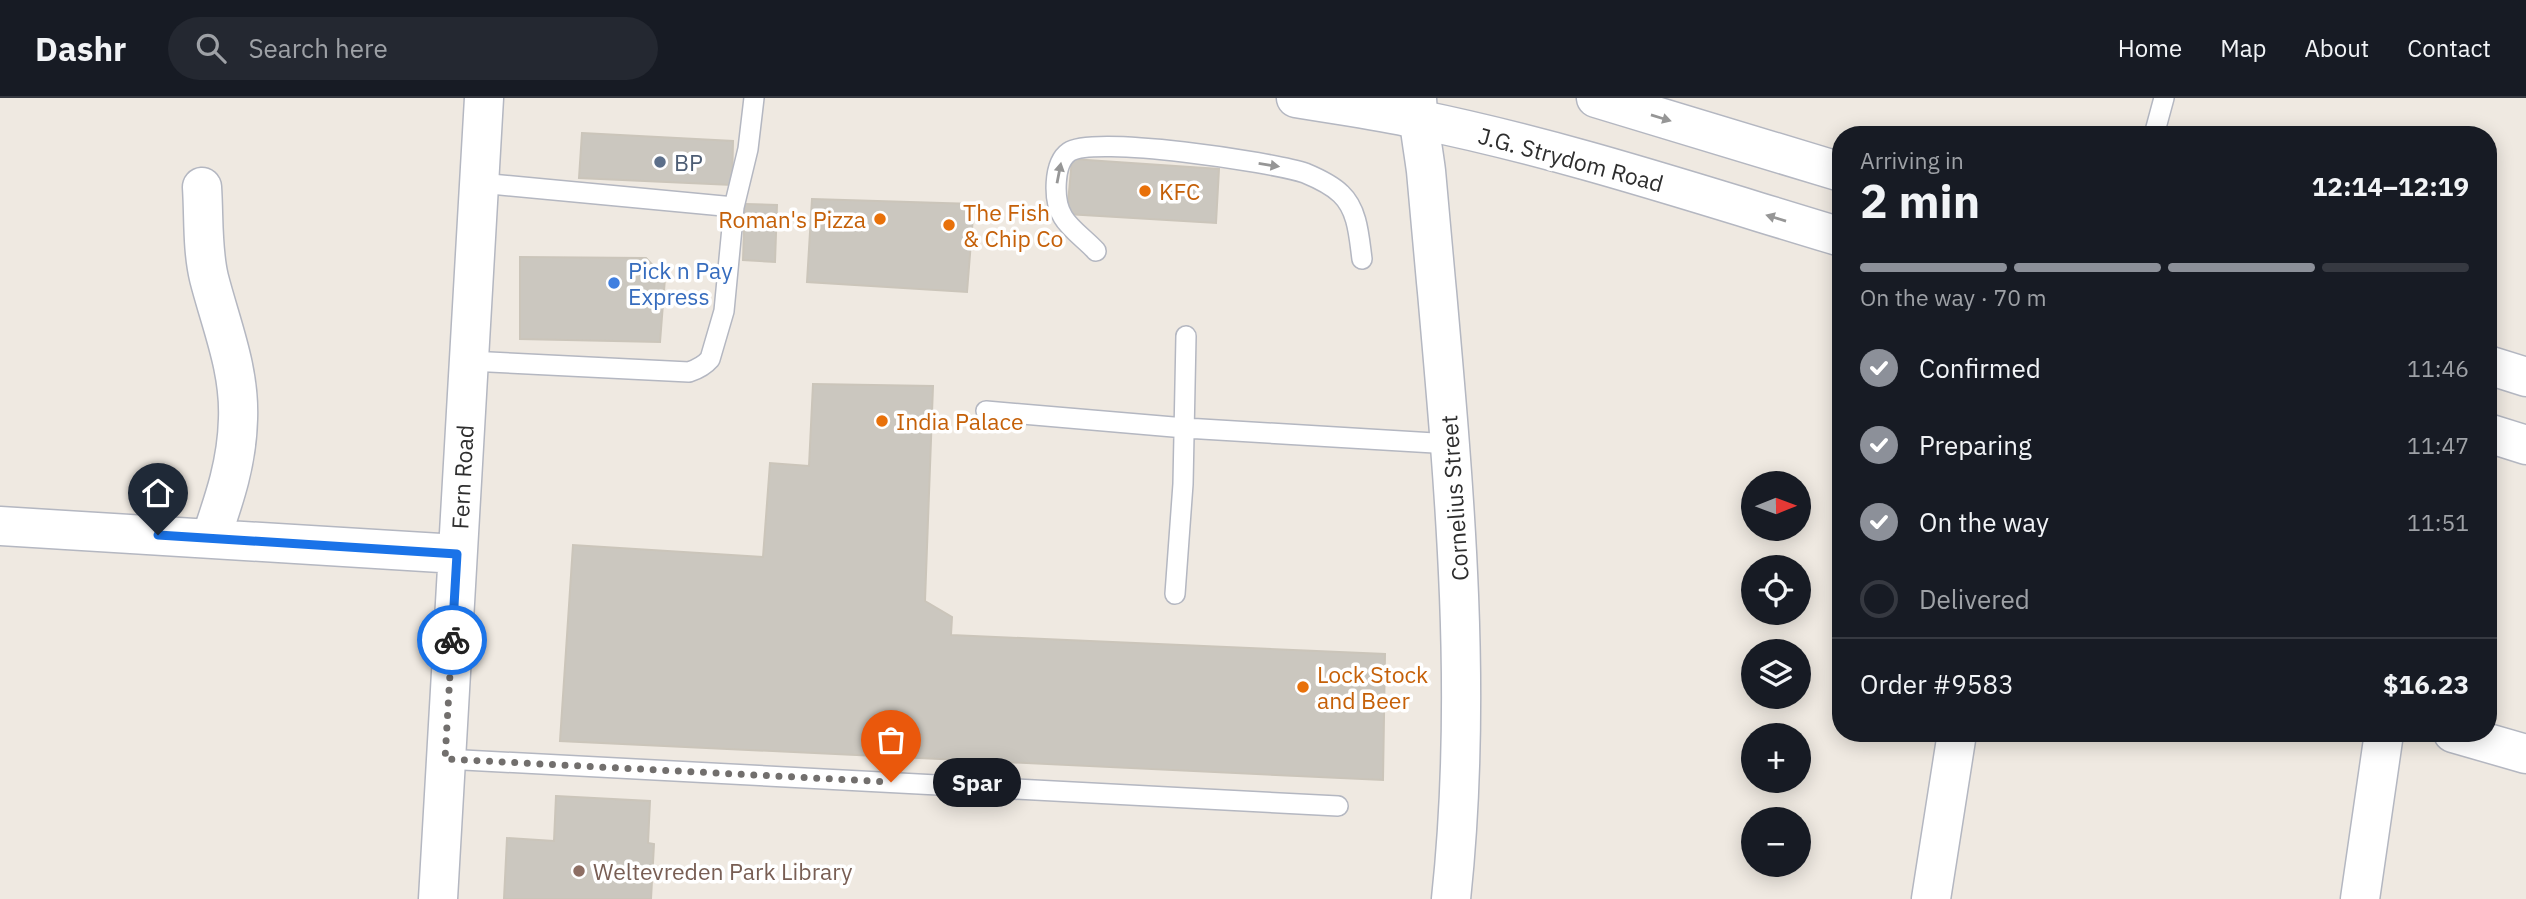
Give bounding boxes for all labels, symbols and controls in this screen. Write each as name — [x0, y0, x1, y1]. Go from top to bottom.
search box — [168, 17, 658, 80]
text: Dashr — [35, 27, 126, 70]
icon: search — [192, 29, 230, 67]
text: Search here — [248, 31, 388, 65]
text: Home — [2118, 32, 2182, 64]
text: Map — [2220, 32, 2266, 64]
text: About — [2304, 32, 2369, 64]
text: Contact — [2407, 32, 2491, 64]
one-way arrow — [1651, 114, 1672, 124]
street label: J.G. Strydom Road — [1475, 120, 1667, 198]
text: Arriving in — [1860, 145, 1964, 175]
place label: BP — [674, 147, 703, 177]
marker: BP — [652, 154, 668, 170]
one-way arrow — [1258, 160, 1280, 171]
one-way arrow — [1054, 162, 1065, 184]
text: 12:14–12:19 — [2312, 169, 2469, 203]
text: 2 min — [1860, 171, 1980, 231]
place label: KFC — [1159, 176, 1200, 206]
marker: KFC — [1137, 183, 1153, 199]
place label: The Fish & Chip Co — [963, 197, 1063, 253]
place label: Roman's Pizza — [718, 204, 866, 234]
marker: Roman's Pizza — [872, 211, 888, 227]
one-way arrow — [1765, 212, 1786, 222]
marker: The Fish & Chip Co — [941, 217, 957, 233]
place label: Pick n Pay Express — [628, 255, 733, 311]
marker: Pick n Pay Express — [606, 275, 622, 291]
text: On the way · 70 m — [1860, 282, 2047, 312]
icon: check — [1860, 349, 1898, 387]
text: Confirmed — [1919, 351, 2041, 385]
text: 11:46 — [2407, 353, 2469, 383]
place label: India Palace — [896, 406, 1024, 436]
marker: India Palace — [874, 413, 890, 429]
street label: Cornelius Street — [1433, 414, 1475, 582]
street label: Fern Road — [444, 424, 480, 530]
icon: check — [1860, 426, 1898, 464]
text: Preparing — [1919, 428, 2032, 462]
text: 11:47 — [2407, 430, 2469, 460]
pin — [128, 463, 188, 535]
north arrow — [1741, 471, 1811, 541]
map controls — [1741, 471, 1811, 877]
icon: home — [139, 474, 177, 512]
icon: check — [1860, 503, 1898, 541]
text: On the way — [1919, 505, 2049, 539]
text: 11:51 — [2407, 507, 2469, 537]
button: locate — [1741, 555, 1811, 625]
text: Delivered — [1919, 582, 2030, 616]
courier — [417, 605, 487, 675]
icon: bike — [433, 621, 471, 659]
button: layers — [1741, 639, 1811, 709]
place label: Lock Stock and Beer — [1317, 659, 1428, 715]
text: Order #9583 — [1860, 667, 2014, 701]
text: $16.23 — [2383, 667, 2469, 701]
marker: Lock Stock and Beer — [1295, 679, 1311, 695]
pin — [861, 710, 921, 782]
icon: bag — [872, 721, 910, 759]
button: + — [1741, 723, 1811, 793]
callout: Spar — [933, 758, 1020, 806]
text: Spar — [952, 767, 1002, 797]
button: − — [1741, 807, 1811, 877]
place label: Weltevreden Park Library — [593, 856, 853, 886]
marker: Weltevreden Park Library — [571, 863, 587, 879]

